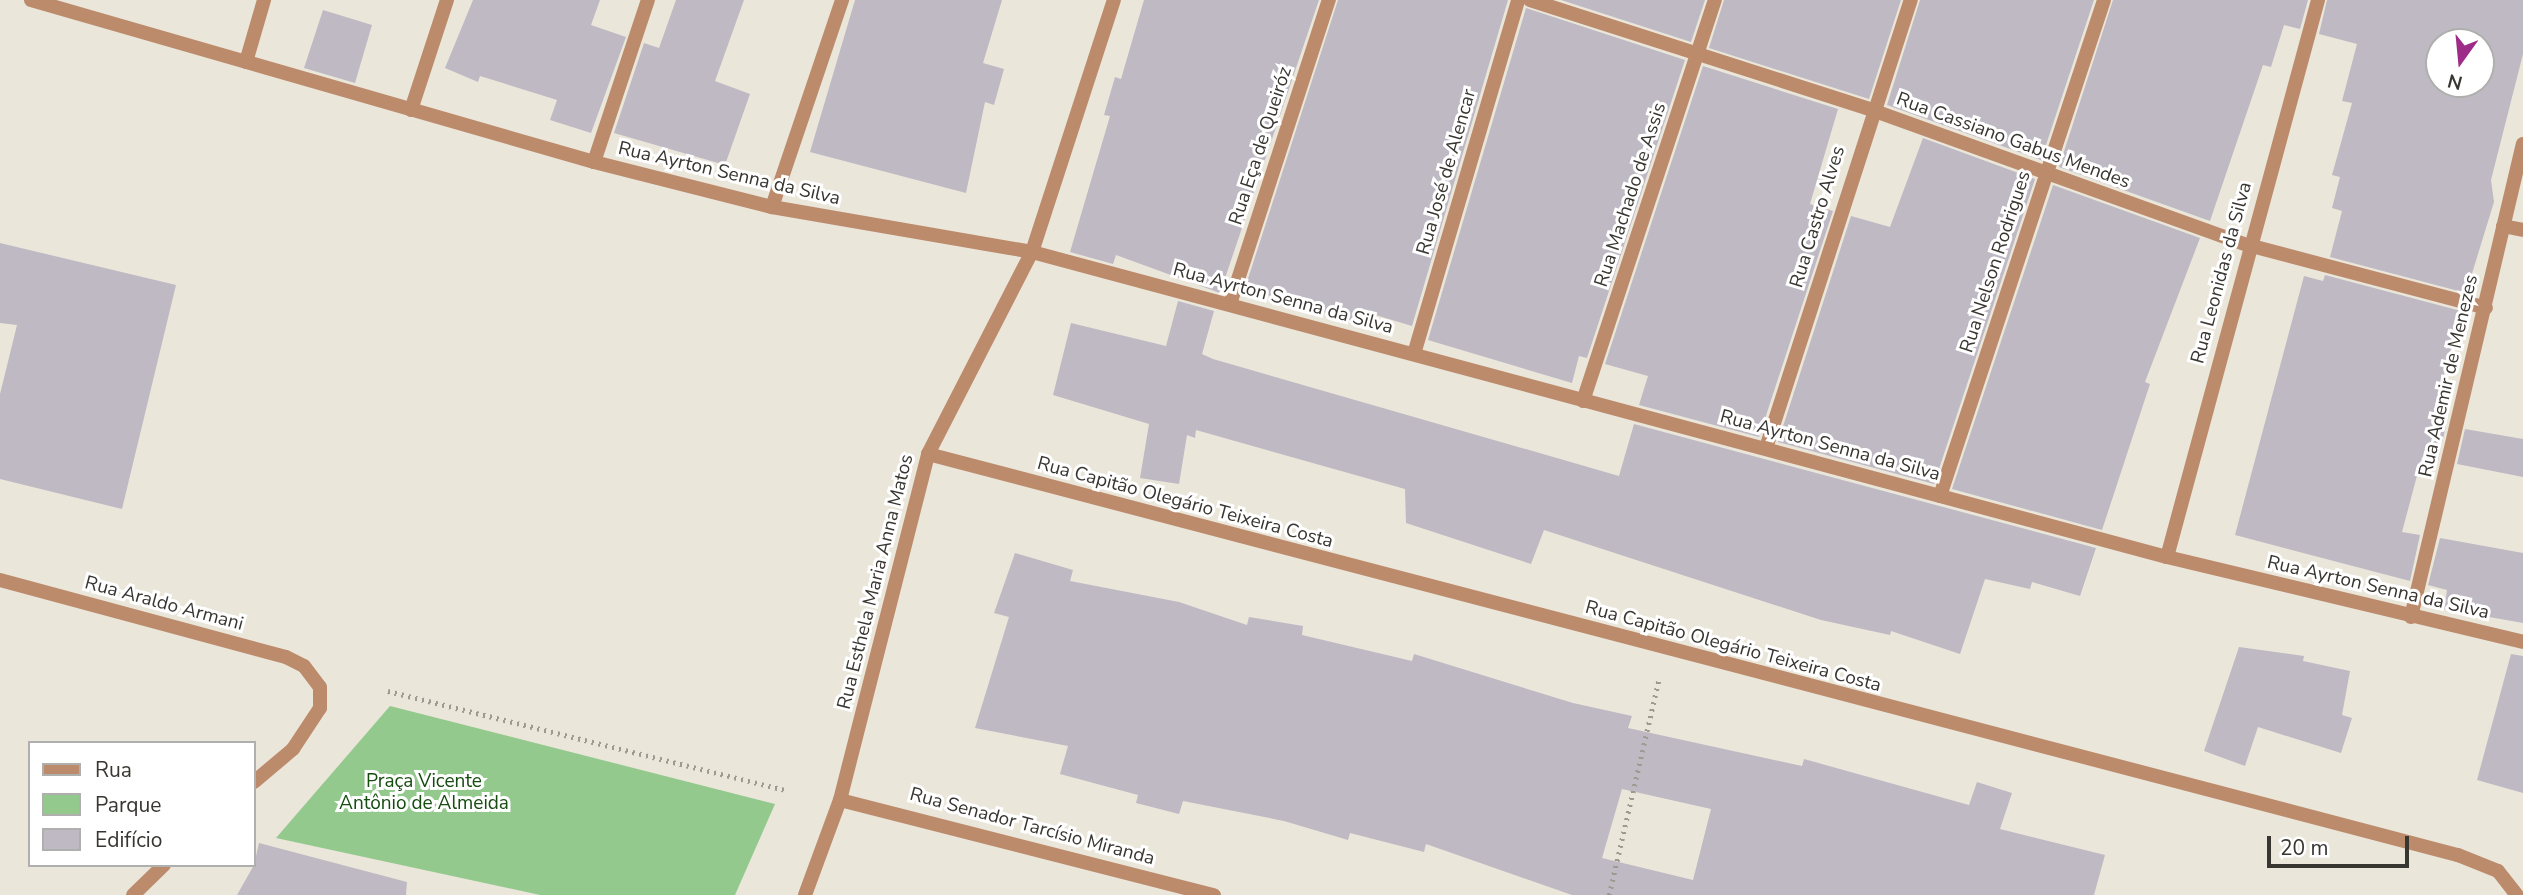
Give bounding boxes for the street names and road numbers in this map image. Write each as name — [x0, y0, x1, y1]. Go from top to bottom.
street label: Rua Eça de Queiróz — [1225, 64, 1297, 228]
street label: Rua José de Alencar — [1412, 87, 1482, 257]
street label: Rua Cassiano Gabus Mendes — [1893, 88, 2133, 194]
street label: Rua Machado de Assis — [1590, 100, 1672, 290]
street label: Rua Ayrton Senna da Silva — [616, 137, 842, 211]
street label: Rua Castro Alves — [1786, 143, 1850, 291]
street label: Rua Nelson Rodrigues — [1956, 168, 2036, 356]
street label: Rua Leonidas da Silva — [2187, 180, 2257, 366]
street label: Rua Ayrton Senna da Silva — [1170, 259, 1396, 339]
street label: Rua Ademir de Menezes — [2415, 273, 2483, 479]
street label: Rua Ayrton Senna da Silva — [1717, 406, 1943, 486]
street label: Rua Esthela Maria Anna Matos — [833, 452, 919, 712]
street label: Rua Capitão Olegário Teixeira Costa — [1035, 452, 1335, 554]
street label: Rua Ayrton Senna da Silva — [2265, 551, 2491, 625]
street label: Rua Araldo Armani — [82, 572, 246, 636]
street label: Rua Capitão Olegário Teixeira Costa — [1583, 596, 1883, 698]
street label: Rua Senador Tarcísio Miranda — [907, 783, 1157, 871]

